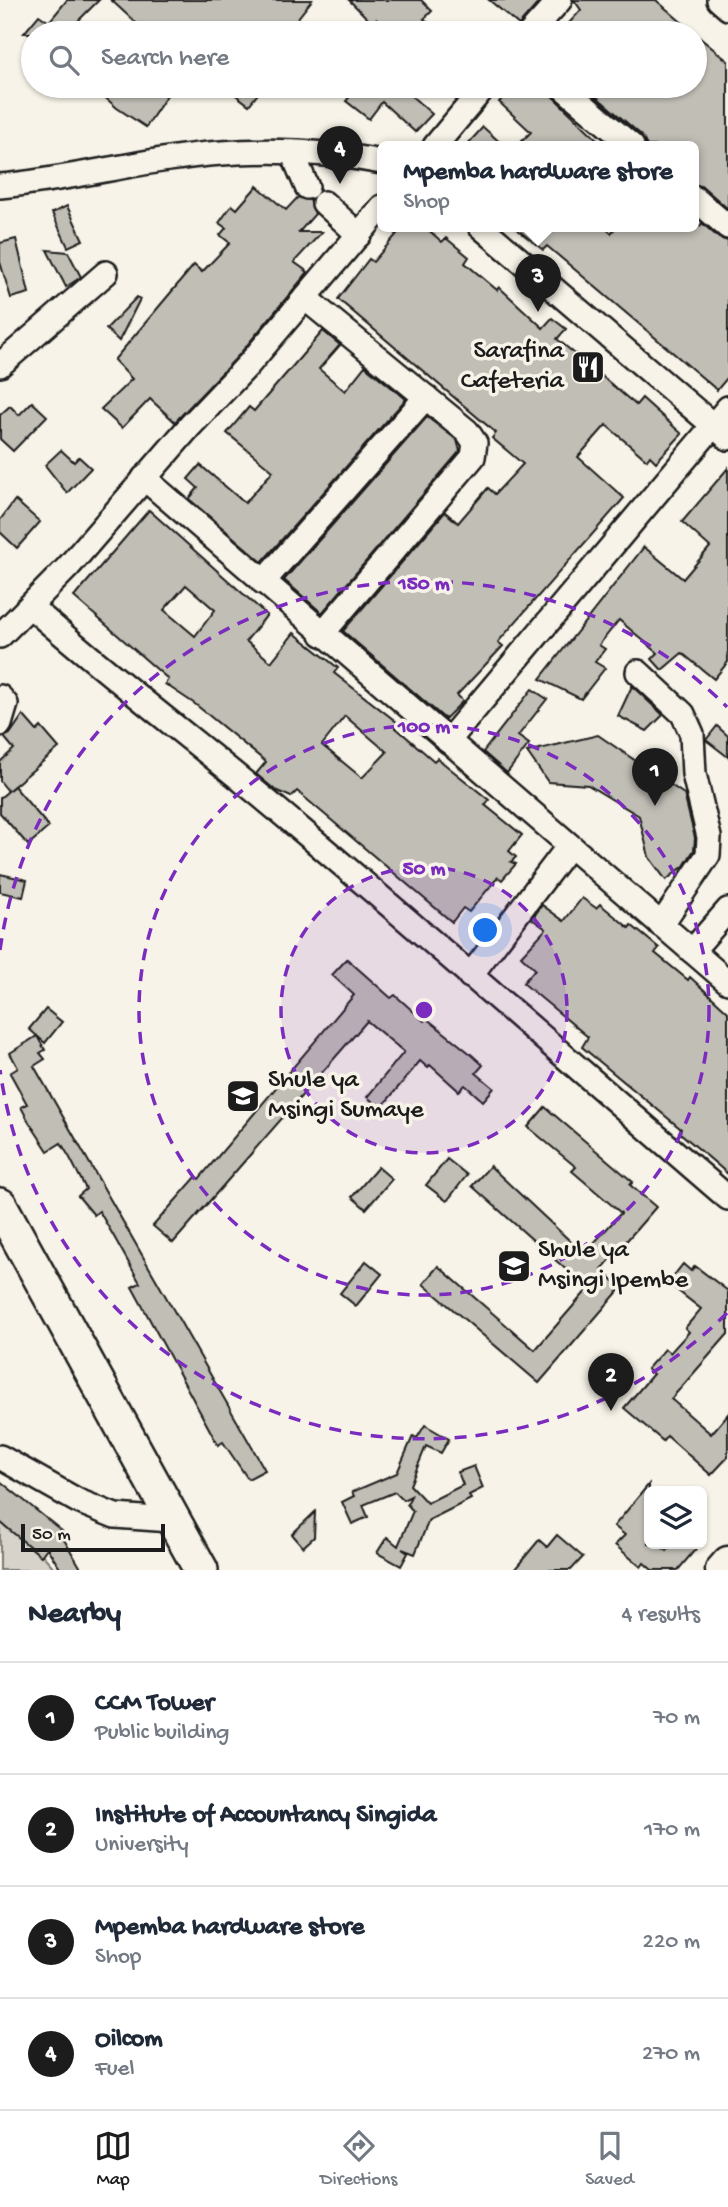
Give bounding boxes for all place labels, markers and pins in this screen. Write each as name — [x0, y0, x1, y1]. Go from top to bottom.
pin: 4 — [317, 126, 363, 184]
pin: 3 — [515, 254, 561, 312]
place label: Sarafina Cafeteria — [461, 337, 566, 398]
restaurant icon: Sarafina Cafeteria — [569, 348, 607, 386]
pin: 1 — [632, 748, 678, 806]
centre of rings — [412, 998, 436, 1022]
place label: Shule ya Msingi Sumaye — [268, 1066, 424, 1127]
school or university icon: Shule ya Msingi Sumaye — [224, 1077, 262, 1115]
place label: Shule ya Msingi Ipembe — [538, 1236, 689, 1297]
school or university icon: Shule ya Msingi Ipembe — [495, 1247, 533, 1285]
pin: 2 — [588, 1353, 634, 1411]

